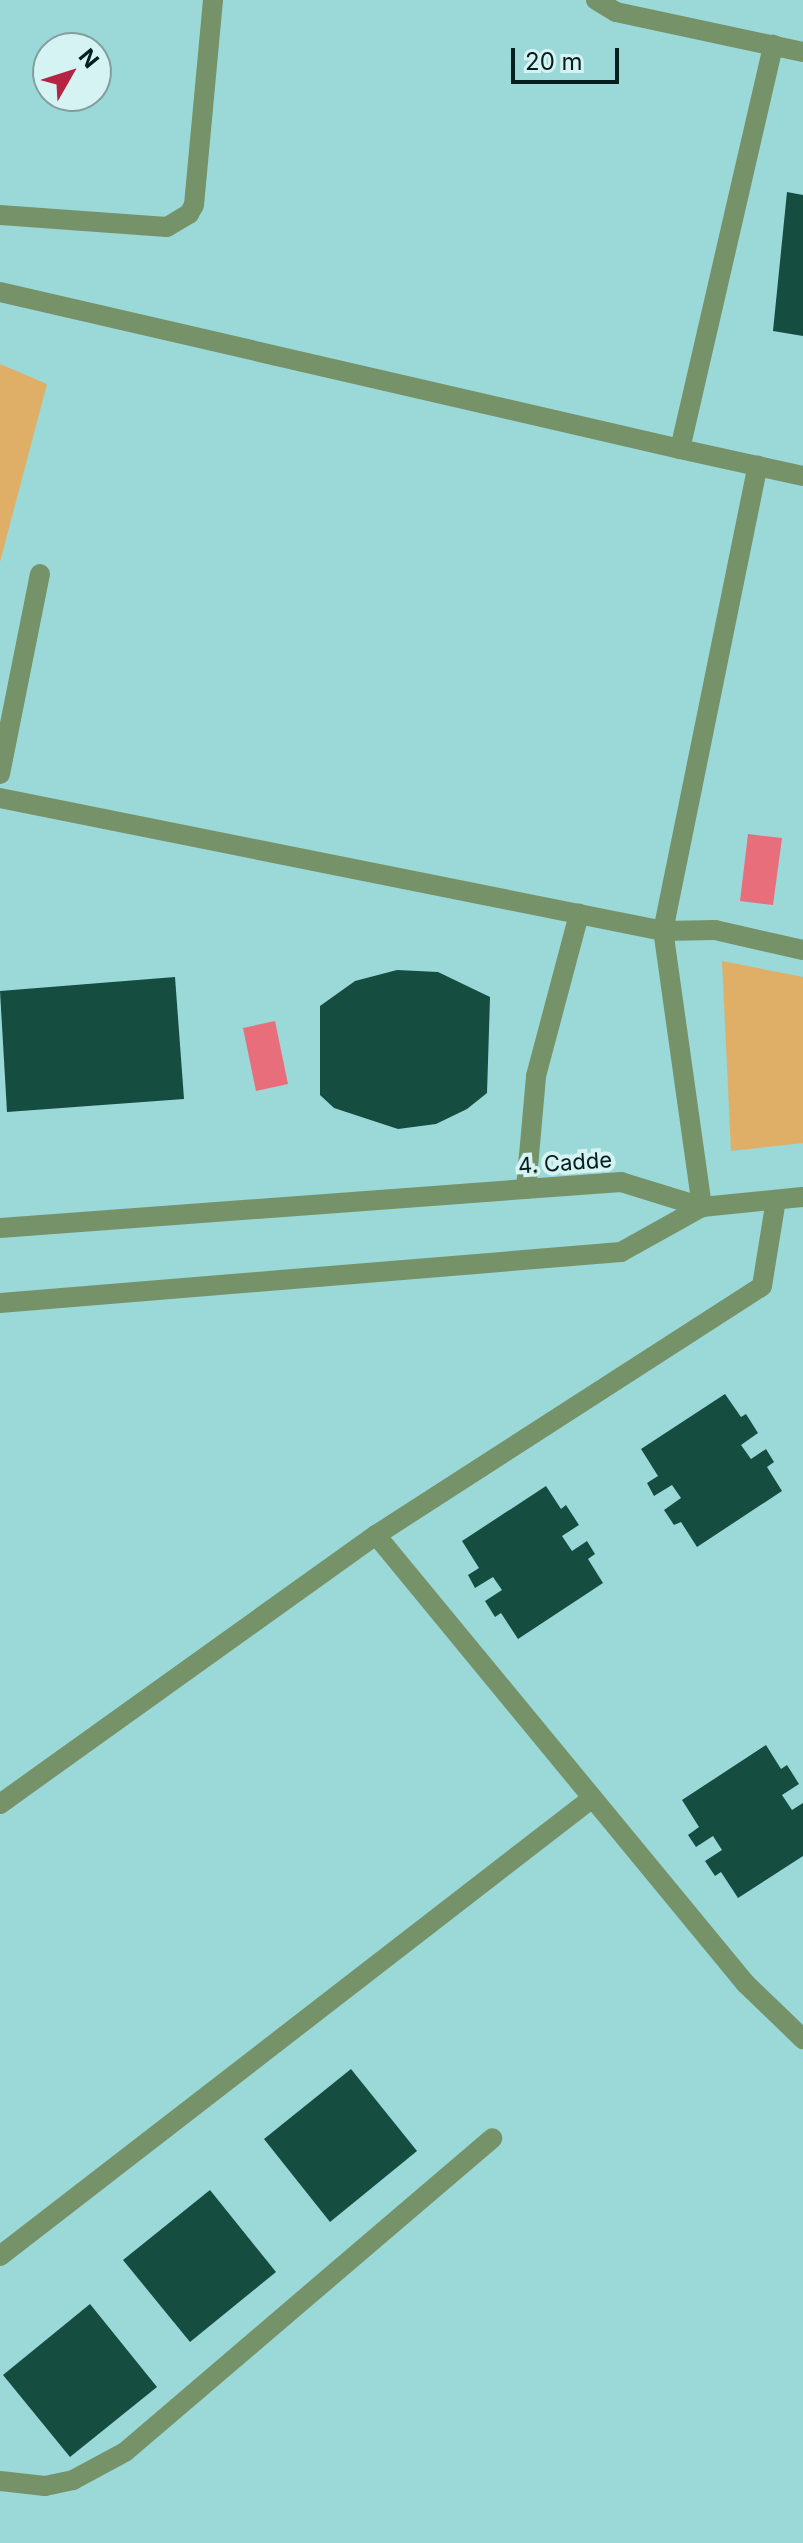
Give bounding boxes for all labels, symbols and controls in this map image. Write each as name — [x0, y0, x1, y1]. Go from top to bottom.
north arrow — [32, 32, 112, 112]
scale bar — [515, 32, 623, 82]
text: N — [74, 43, 104, 73]
text: 20 m — [525, 47, 583, 76]
street label: 4. Cadde — [517, 1147, 613, 1179]

